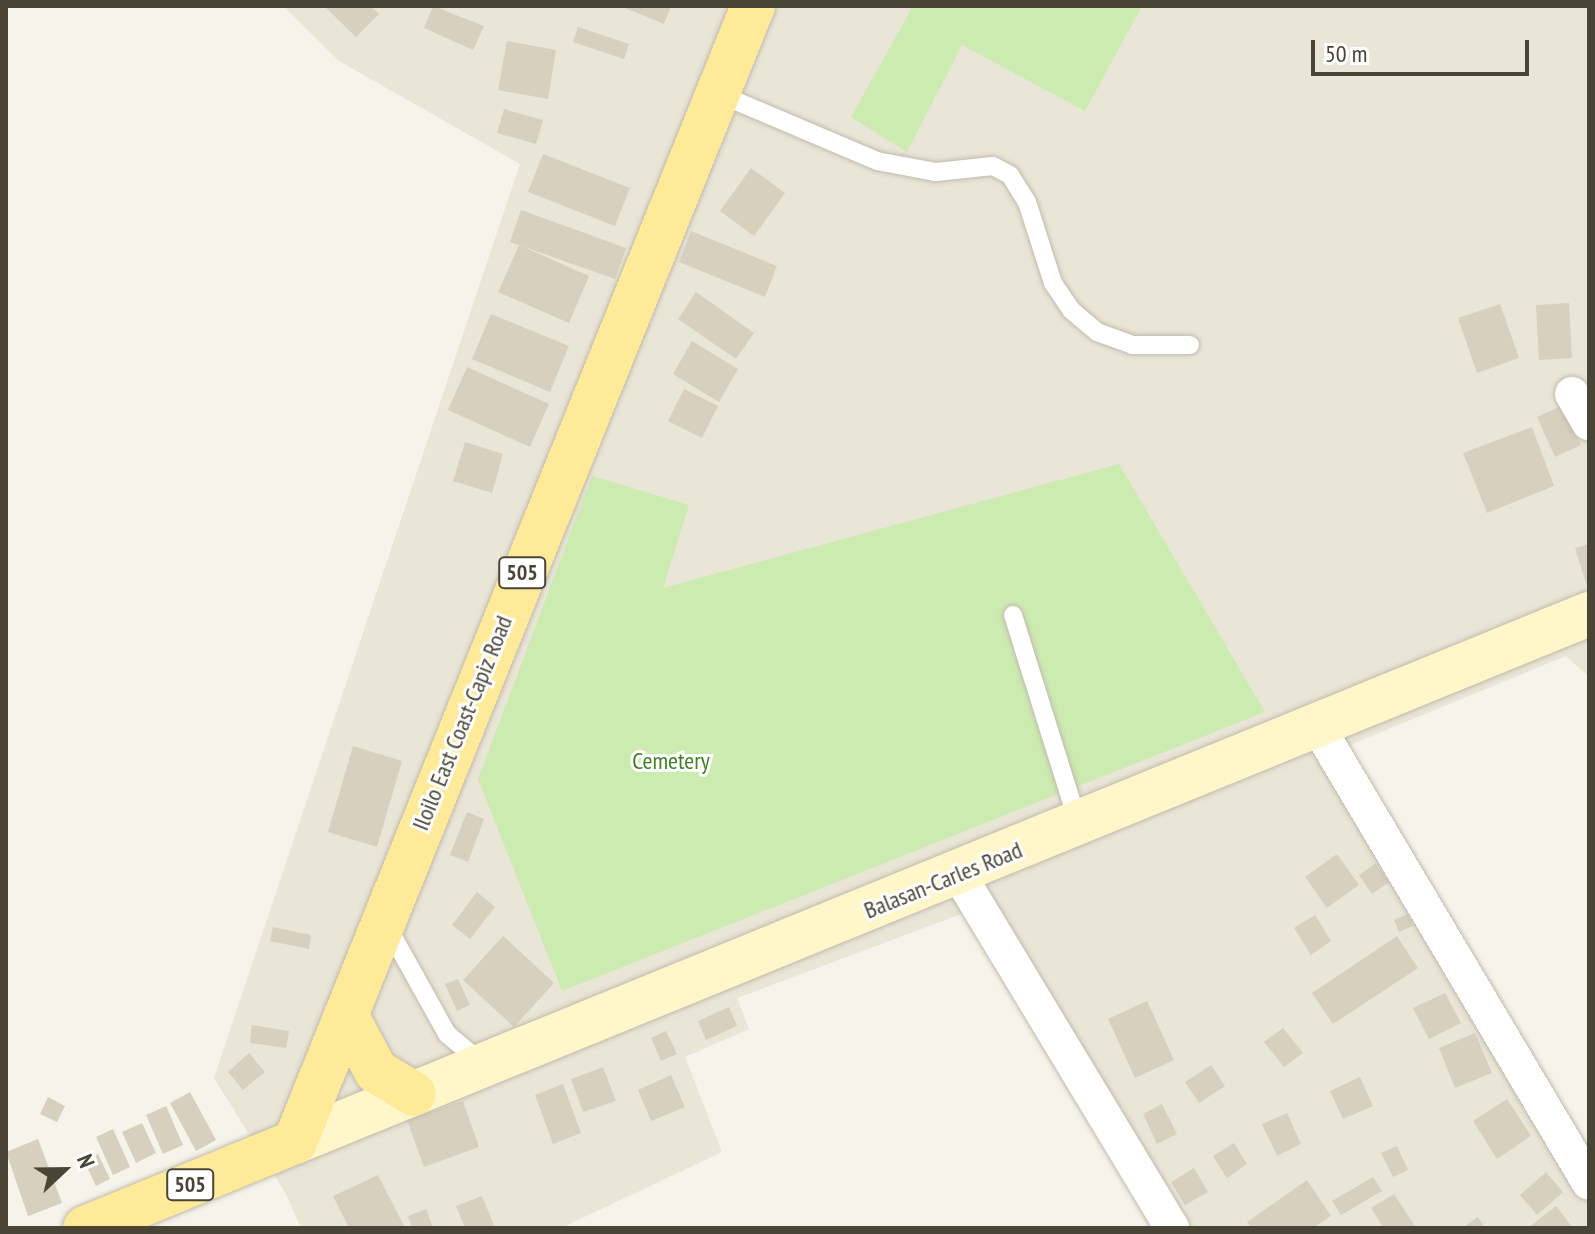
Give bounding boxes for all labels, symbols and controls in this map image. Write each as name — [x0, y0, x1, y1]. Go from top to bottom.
scale bar — [1315, 24, 1533, 74]
text: 50 m — [1325, 38, 1367, 69]
road number: 505 — [498, 555, 546, 591]
street label: Iloilo East Coast-Capiz Road — [406, 611, 518, 835]
park label: Cemetery — [632, 747, 710, 775]
street label: Balasan-Carles Road — [860, 835, 1026, 925]
north arrow — [24, 1130, 104, 1210]
text: N — [71, 1150, 101, 1172]
road number: 505 — [166, 1167, 214, 1203]

